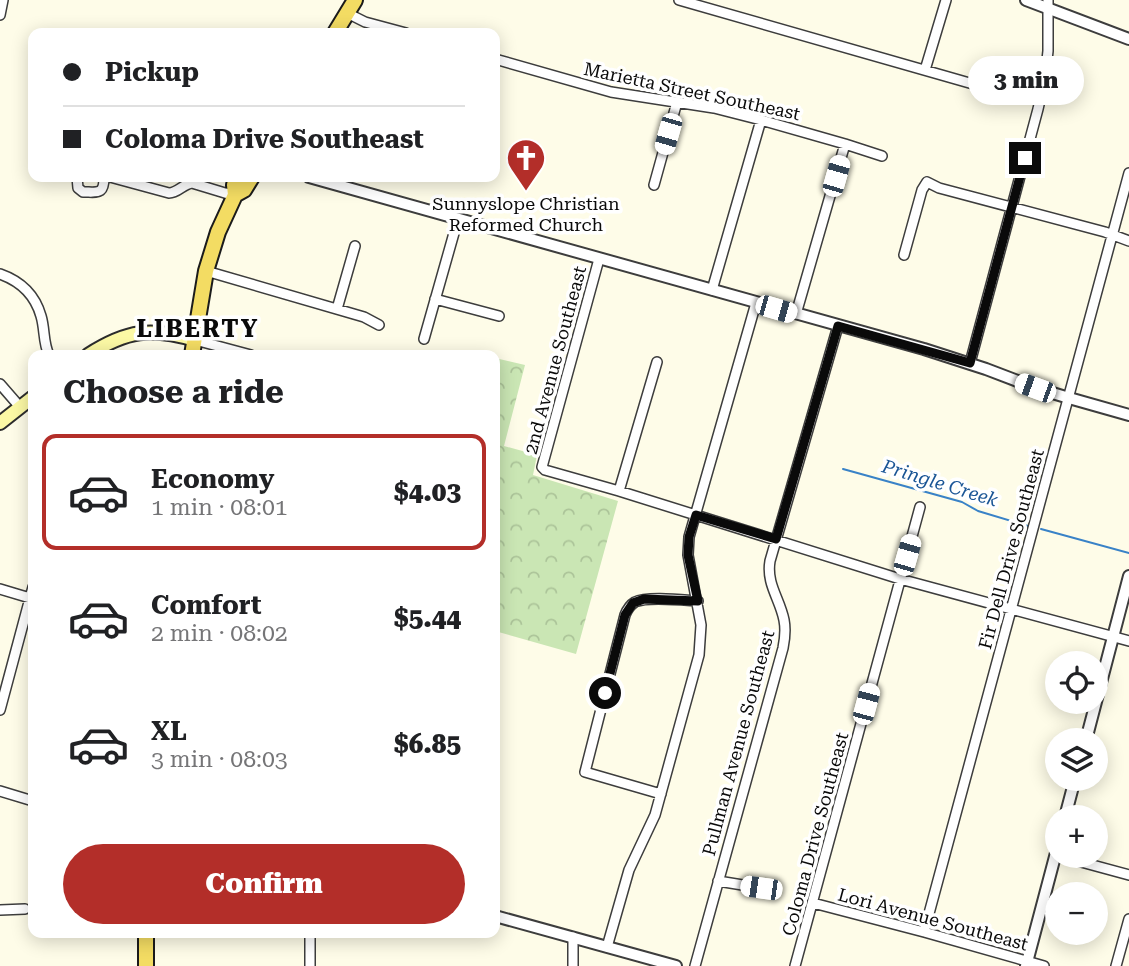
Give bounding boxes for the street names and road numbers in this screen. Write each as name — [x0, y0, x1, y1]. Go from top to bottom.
street label: Marietta Street Southeast — [582, 58, 802, 124]
street label: 2nd Avenue Southeast — [520, 263, 590, 456]
street label: Fir Dell Drive Southeast — [974, 446, 1048, 651]
street label: Pullman Avenue Southeast — [698, 628, 778, 858]
street label: Coloma Drive Southeast — [778, 730, 852, 938]
street label: Lori Avenue Southeast — [836, 883, 1031, 955]

